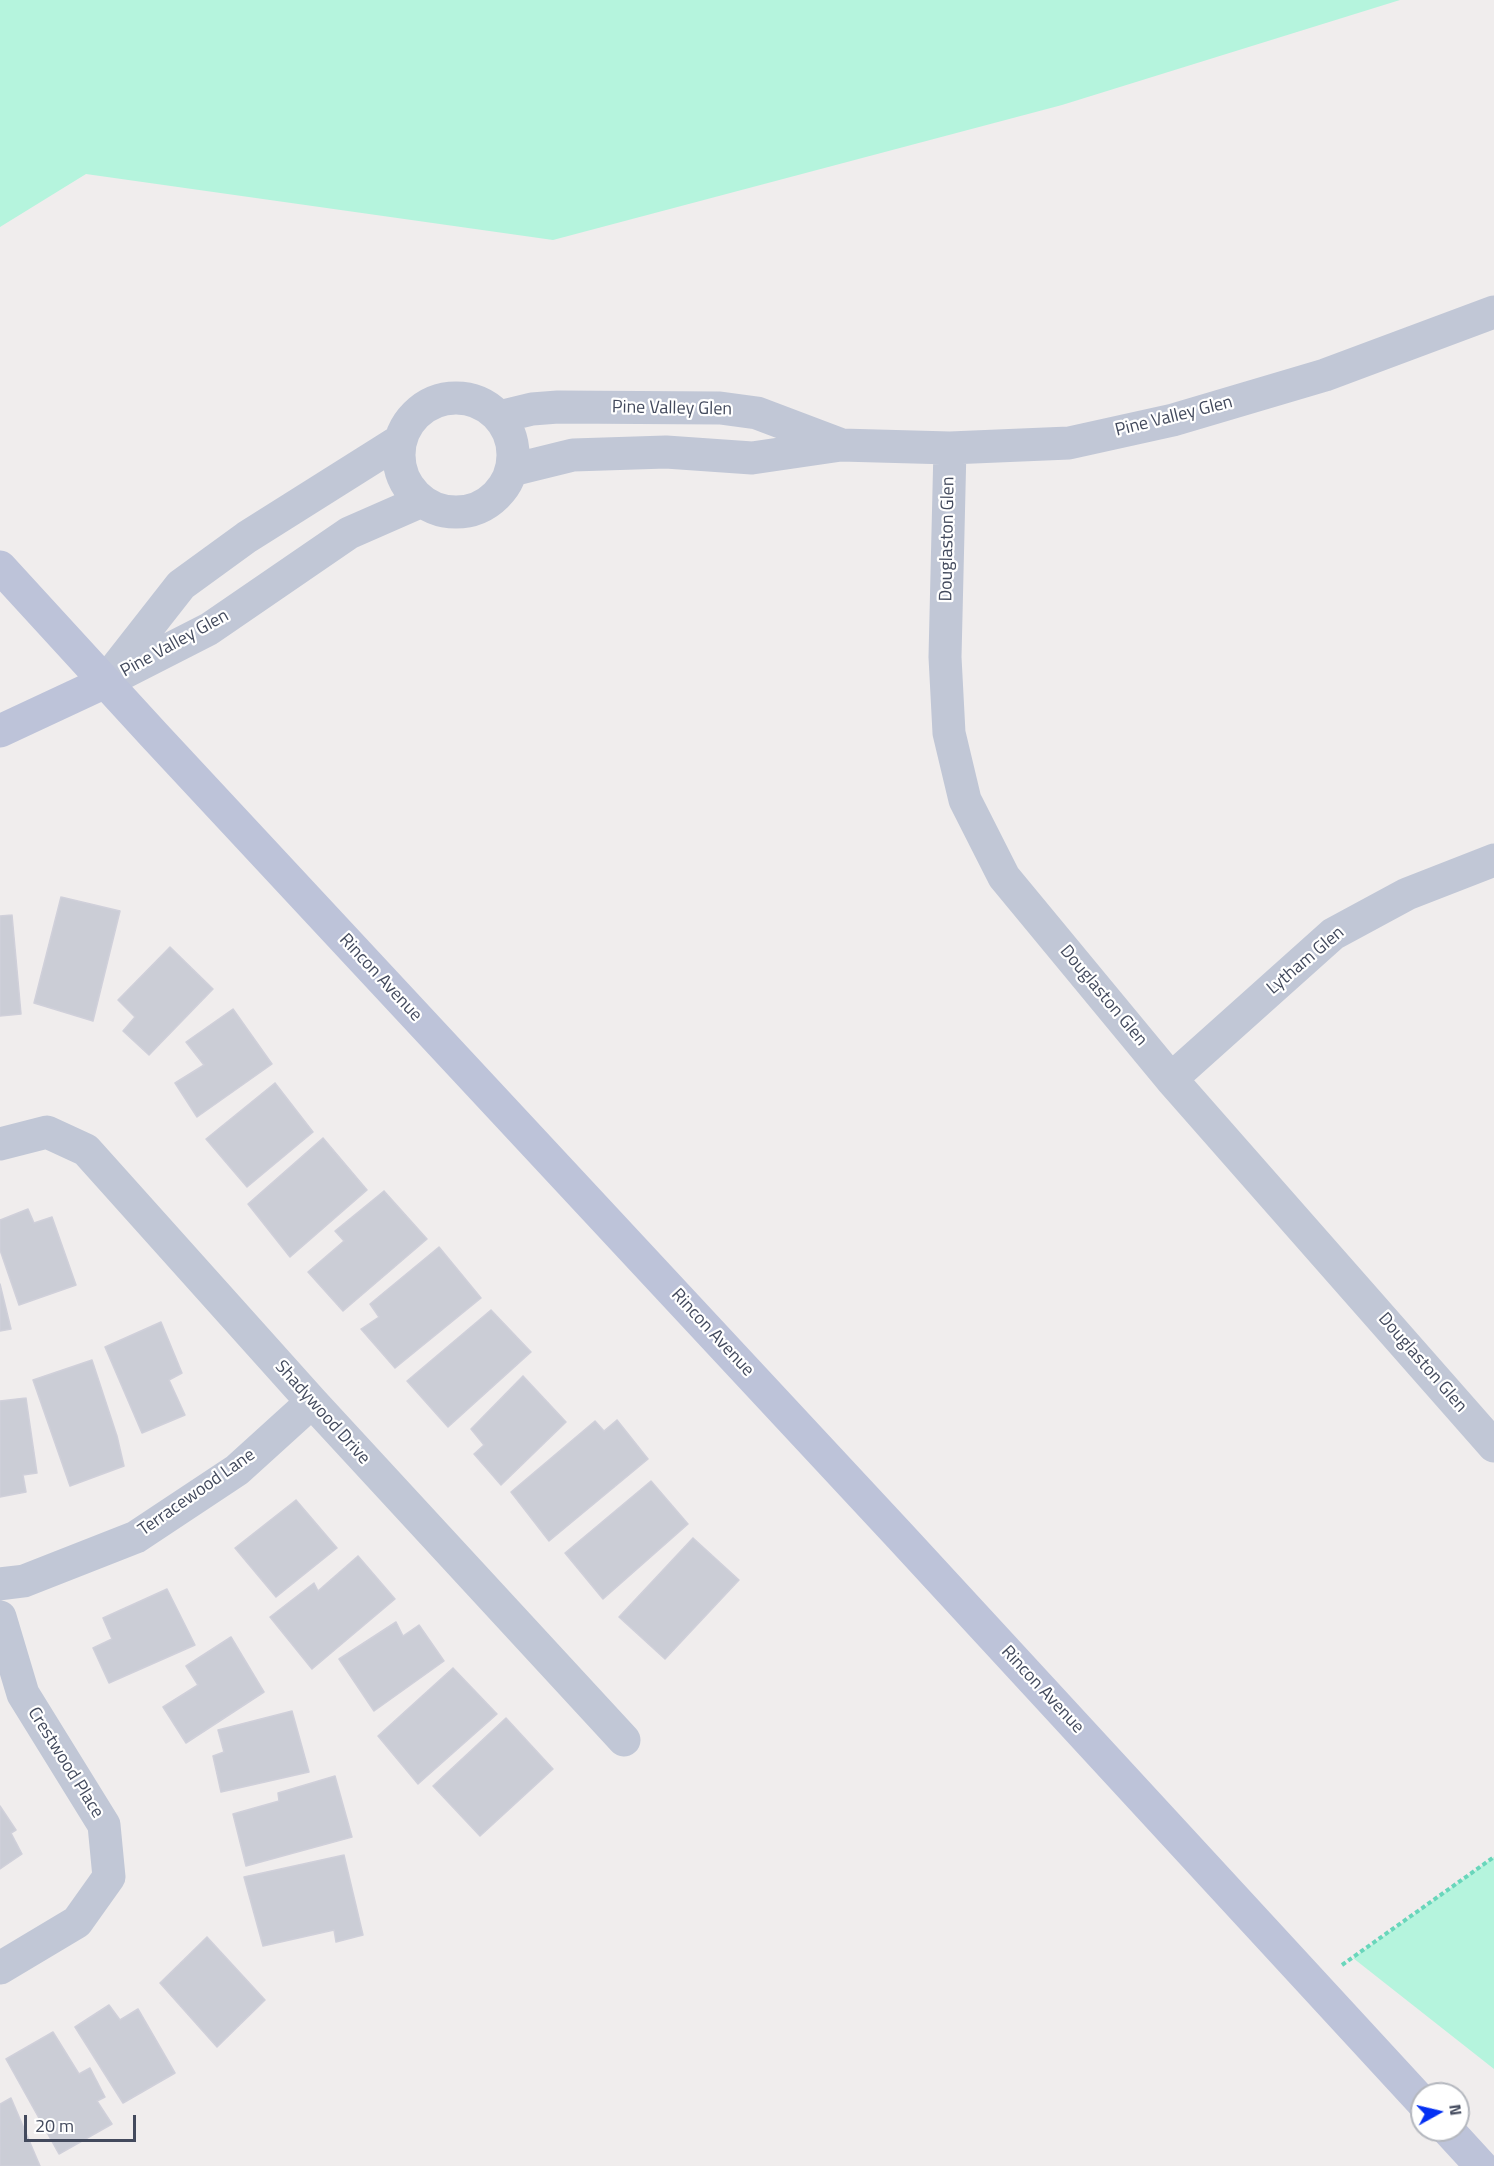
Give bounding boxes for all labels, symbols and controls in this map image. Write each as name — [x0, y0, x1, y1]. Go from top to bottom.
street label: Pine Valley Glen — [1113, 392, 1235, 442]
street label: Pine Valley Glen — [612, 397, 732, 421]
street label: Douglaston Glen — [936, 476, 960, 602]
street label: Pine Valley Glen — [117, 605, 233, 683]
street label: Lytham Glen — [1263, 922, 1349, 1000]
street label: Rincon Avenue — [334, 930, 426, 1026]
street label: Douglaston Glen — [1055, 941, 1151, 1051]
street label: Rincon Avenue — [666, 1285, 758, 1381]
street label: Douglaston Glen — [1373, 1309, 1471, 1417]
street label: Shadywood Drive — [270, 1357, 374, 1469]
street label: Terracewood Lane — [134, 1445, 260, 1541]
street label: Rincon Avenue — [996, 1642, 1088, 1738]
street label: Crestwood Place — [22, 1704, 108, 1822]
north arrow — [1410, 2082, 1470, 2142]
scale bar — [27, 2103, 140, 2141]
text: N — [1443, 2103, 1468, 2117]
text: 20 m — [35, 2112, 74, 2139]

